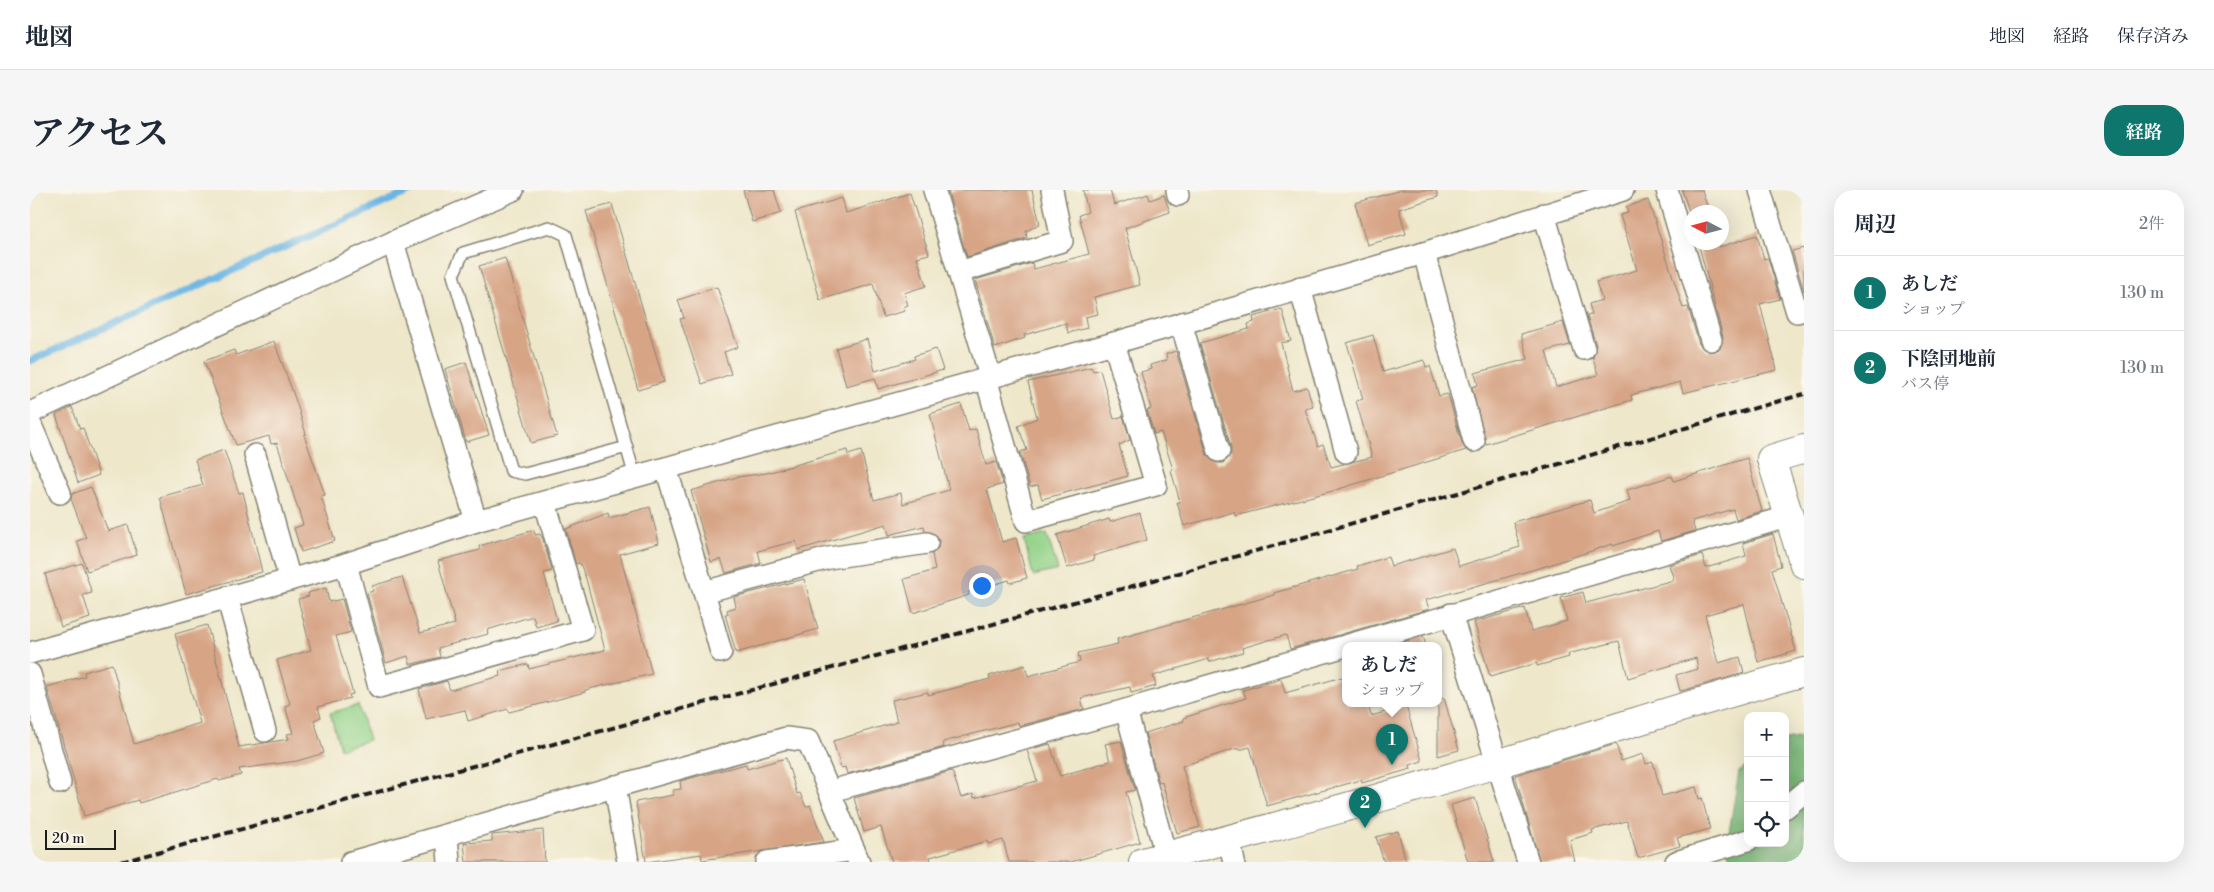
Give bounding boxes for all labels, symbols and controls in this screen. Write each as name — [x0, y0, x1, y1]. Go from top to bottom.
text: 地図 — [25, 23, 73, 53]
text: 地図 — [1989, 25, 2025, 48]
text: 経路 — [2053, 25, 2089, 48]
text: 保存済み — [2117, 25, 2189, 48]
button: 経路 — [2104, 105, 2184, 156]
text: アクセス — [30, 113, 169, 156]
north arrow — [1684, 205, 1729, 250]
text: 周辺 — [1854, 212, 1896, 238]
text: 2件 — [2139, 214, 2164, 234]
text: あしだ — [1901, 272, 1958, 296]
text: 1 — [1866, 283, 1874, 303]
text: 130 m — [2120, 283, 2164, 303]
text: ショップ — [1901, 299, 1965, 319]
text: 下陰団地前 — [1901, 347, 1996, 371]
text: 2 — [1865, 358, 1875, 378]
text: 130 m — [2120, 358, 2164, 378]
text: バス停 — [1901, 374, 1949, 394]
your location — [969, 573, 995, 599]
popup — [1342, 642, 1442, 707]
text: あしだ — [1360, 653, 1417, 677]
text: ショップ — [1360, 680, 1424, 700]
map controls — [1744, 712, 1789, 847]
button: + — [1744, 712, 1789, 757]
pin: 1 — [1376, 724, 1408, 765]
button: − — [1744, 757, 1789, 802]
pin: 2 — [1349, 787, 1381, 828]
button: locate — [1744, 802, 1789, 847]
scale bar — [45, 827, 116, 850]
text: 20 m — [52, 830, 84, 848]

